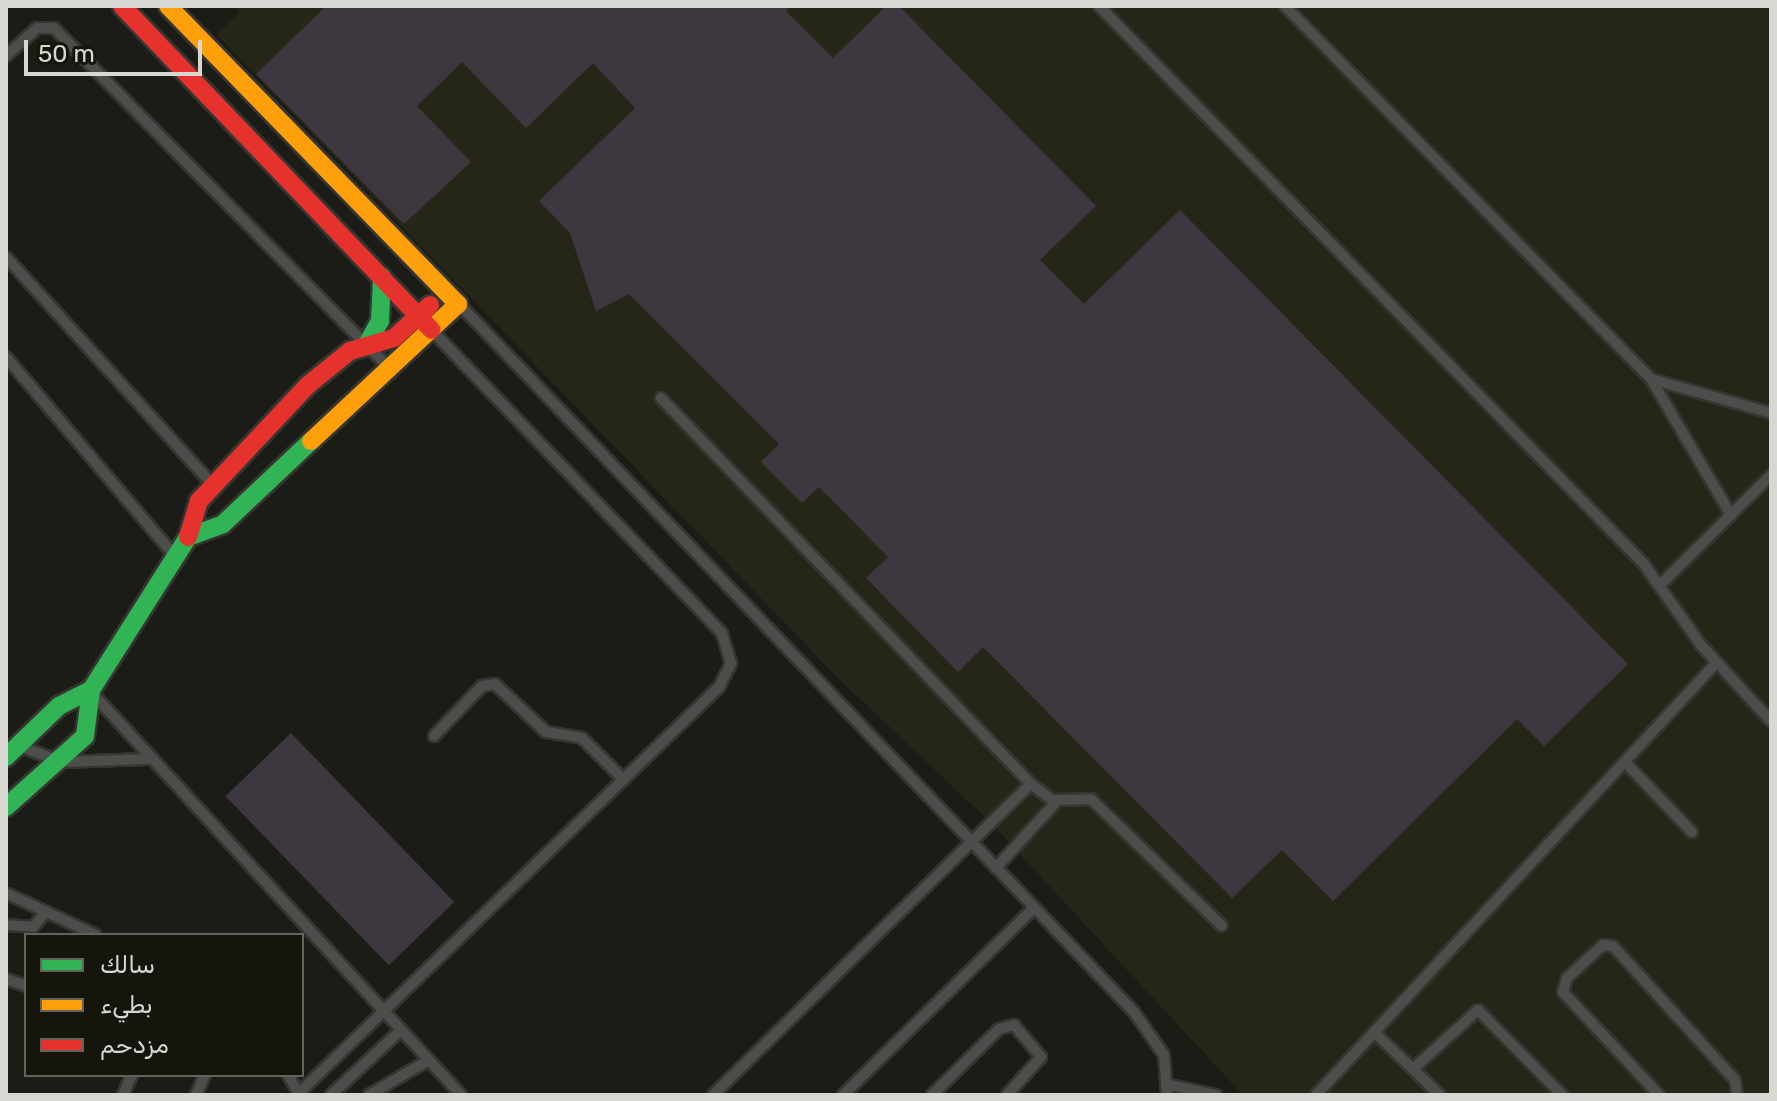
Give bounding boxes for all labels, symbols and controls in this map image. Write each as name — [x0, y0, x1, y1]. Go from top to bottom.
scale bar — [28, 24, 206, 74]
text: 50 m — [38, 40, 95, 68]
legend — [24, 933, 304, 1077]
text: سالك — [100, 951, 155, 979]
text: بطيء — [100, 991, 153, 1019]
text: مزدحم — [100, 1031, 169, 1059]

